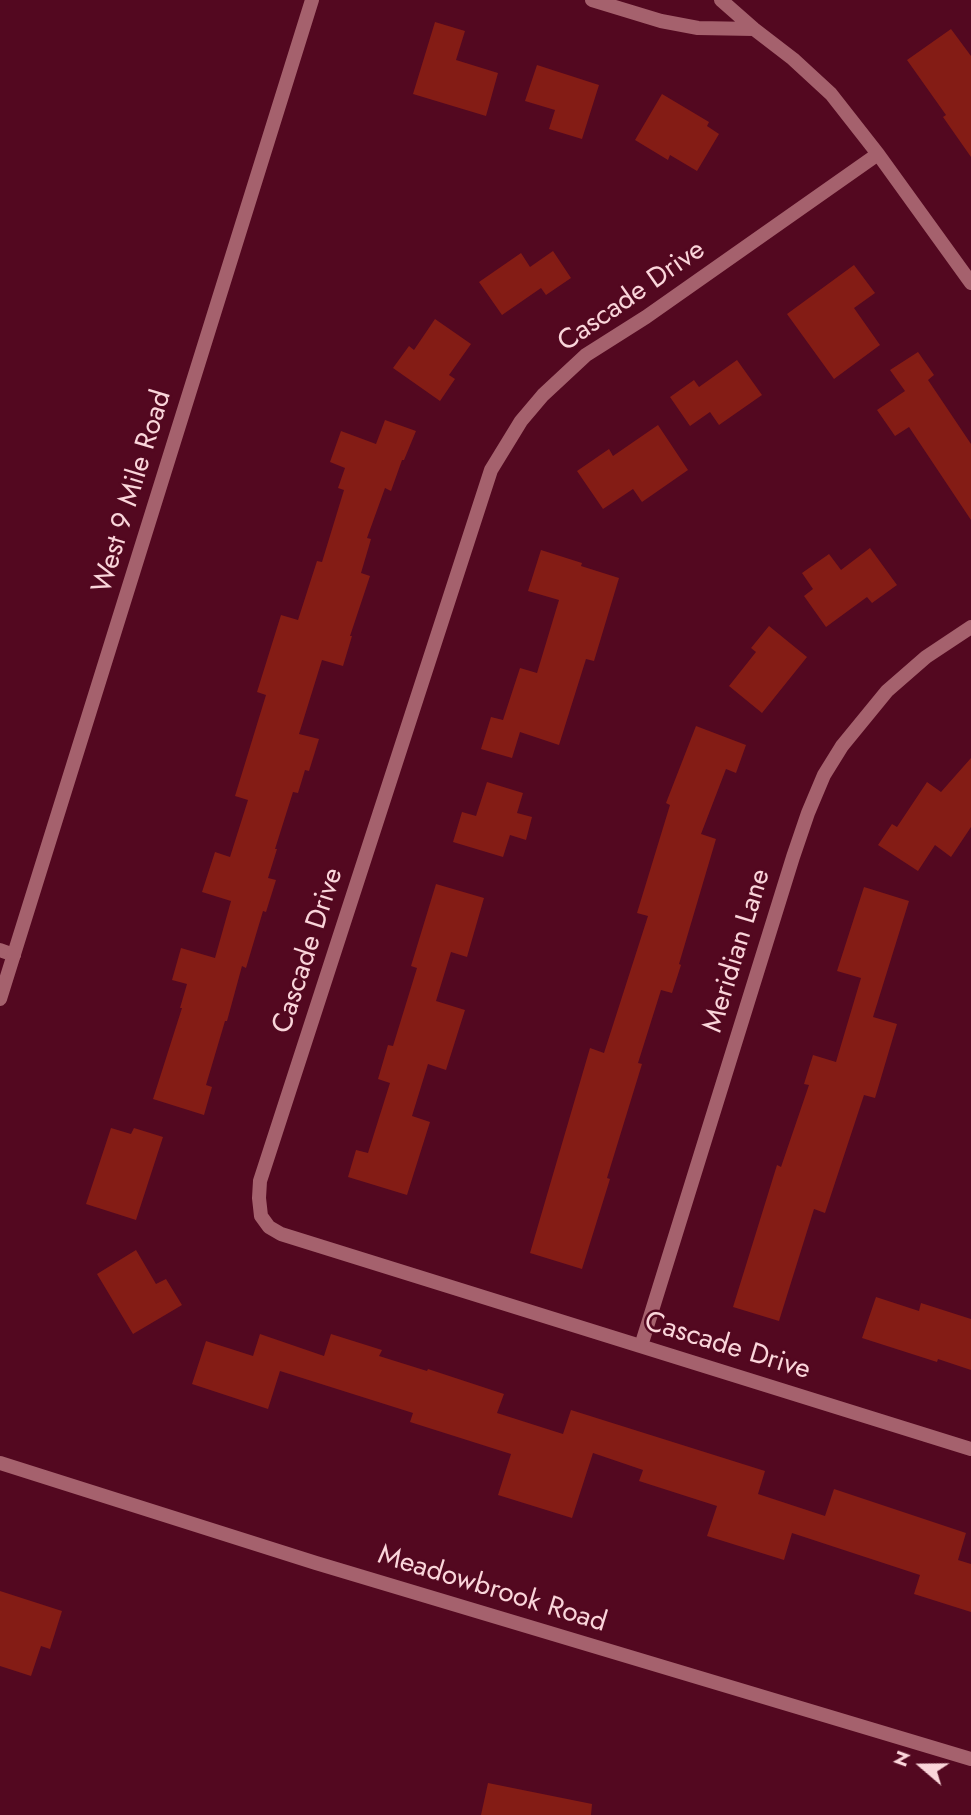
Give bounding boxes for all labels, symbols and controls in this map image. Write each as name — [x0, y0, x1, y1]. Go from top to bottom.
street label: Cascade Drive — [552, 234, 712, 360]
street label: West 9 Mile Road — [86, 386, 180, 598]
street label: Cascade Drive — [266, 864, 352, 1038]
street label: Meridian Lane — [697, 865, 779, 1037]
street label: Cascade Drive — [640, 1306, 814, 1388]
street label: Meadowbrook Road — [374, 1539, 610, 1641]
north arrow — [887, 1731, 957, 1801]
text: N — [887, 1747, 917, 1770]

